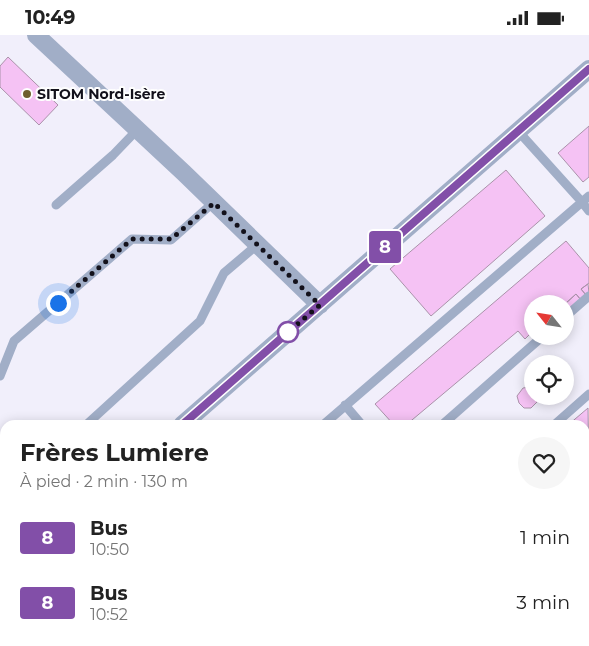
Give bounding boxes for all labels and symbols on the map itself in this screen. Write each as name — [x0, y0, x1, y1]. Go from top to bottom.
place label: SITOM Nord-Isère — [37, 85, 165, 103]
marker: SITOM Nord-Isère — [21, 88, 33, 100]
line badge: 8 — [369, 231, 401, 263]
your location — [46, 291, 71, 316]
north arrow — [524, 295, 574, 345]
unlabelled marker — [277, 321, 299, 343]

